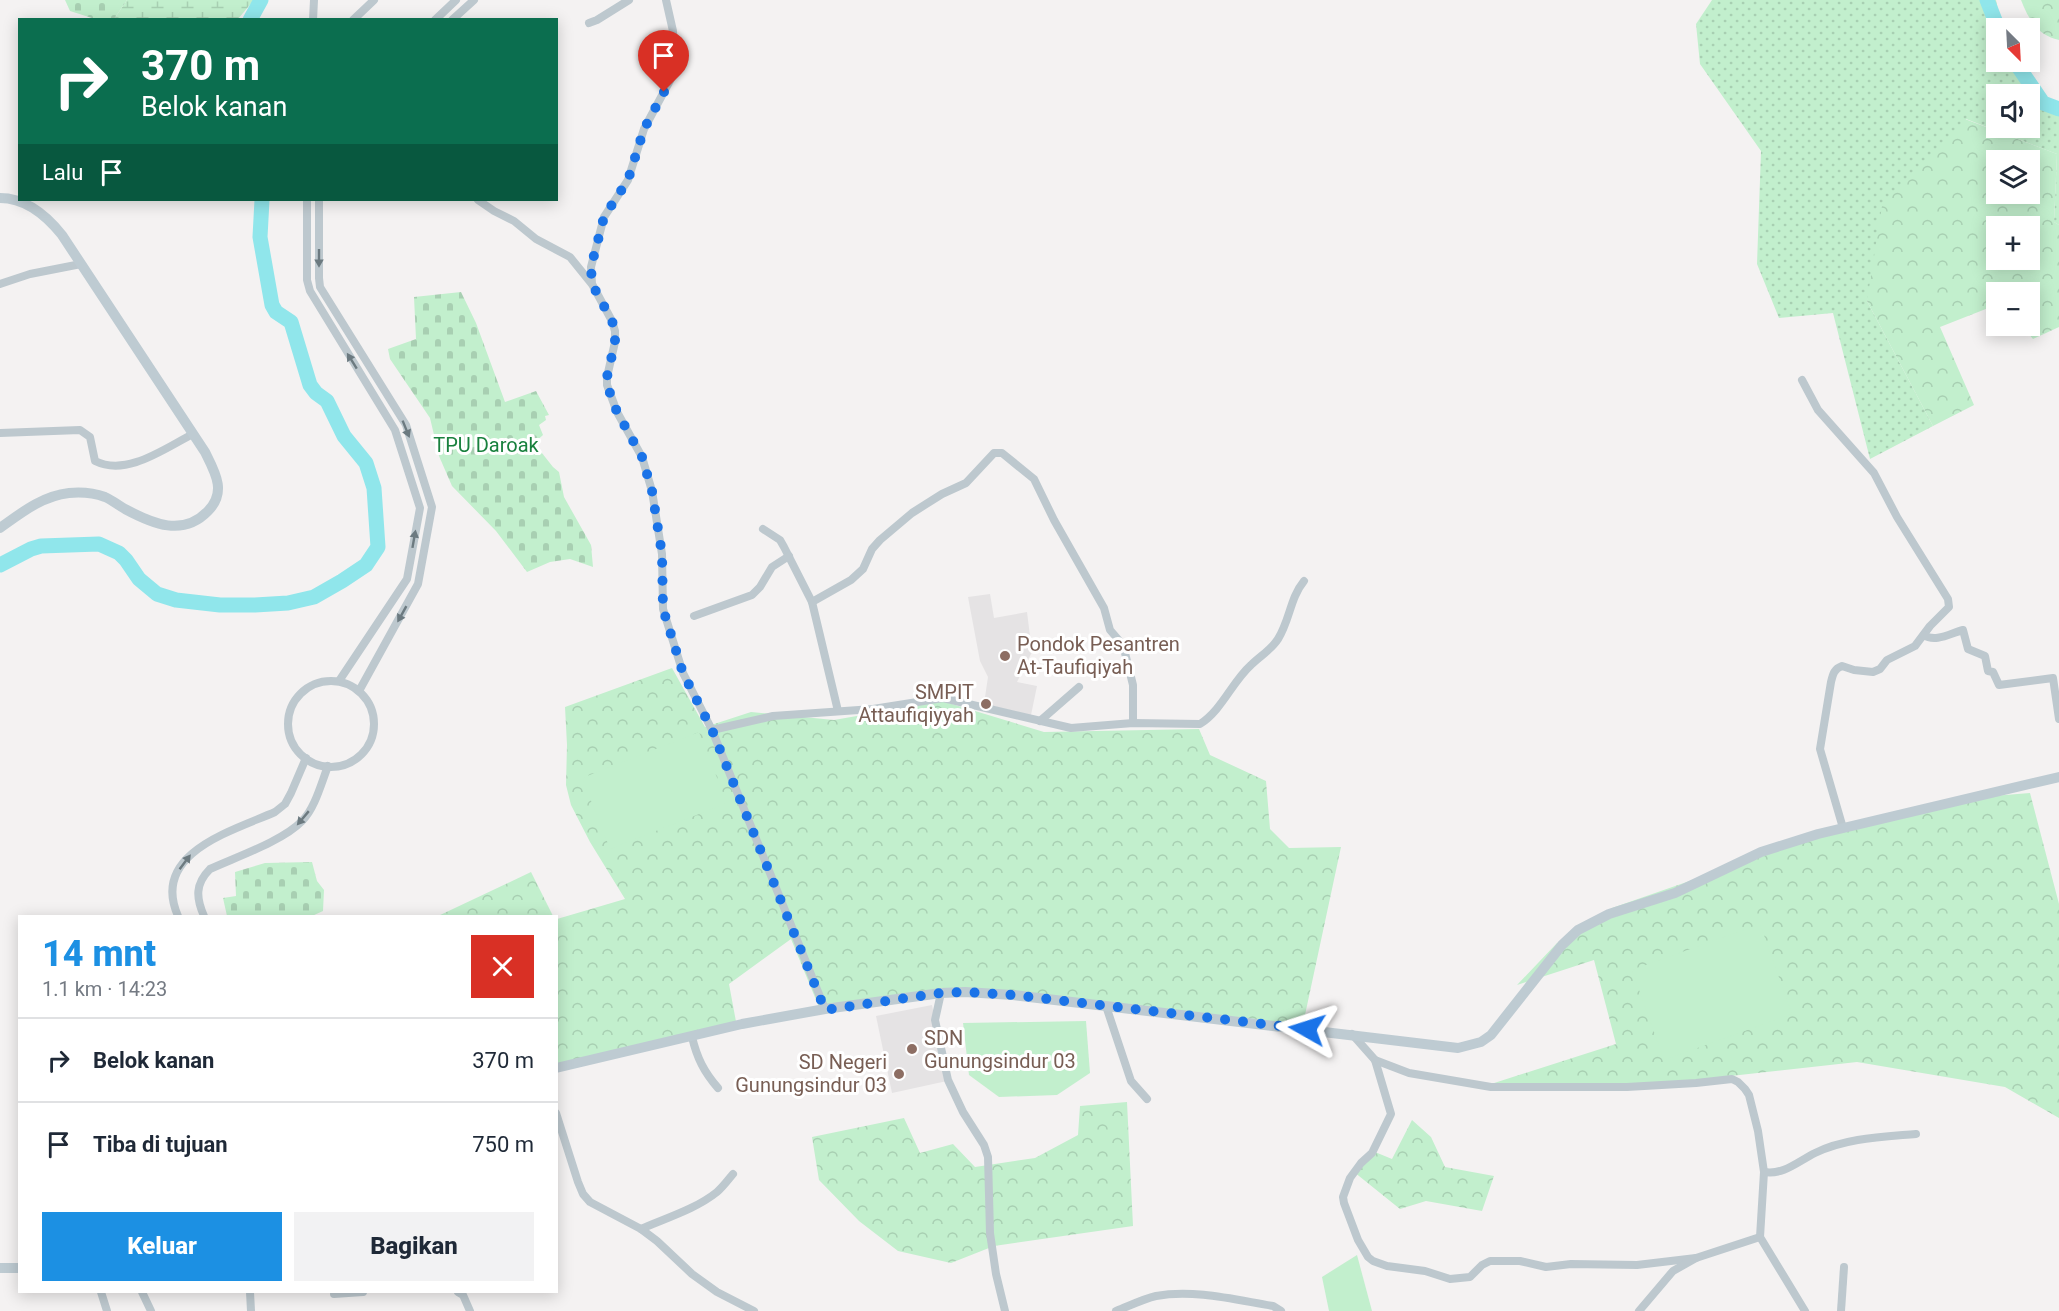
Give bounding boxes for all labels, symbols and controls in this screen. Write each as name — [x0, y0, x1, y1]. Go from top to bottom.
north arrow — [1986, 18, 2040, 72]
map controls — [1986, 18, 2040, 336]
pin — [638, 30, 689, 92]
icon: arrive — [647, 39, 680, 72]
text: 370 m — [141, 41, 260, 90]
icon: right — [42, 42, 120, 120]
button: sound — [1986, 84, 2040, 138]
text: Belok kanan — [141, 91, 287, 123]
button: layers — [1986, 150, 2040, 204]
icon: arrive — [95, 156, 128, 189]
text: Lalu — [42, 160, 83, 185]
button: + — [1986, 216, 2040, 270]
one-way arrow — [314, 248, 324, 267]
button: − — [1986, 282, 2040, 336]
one-way arrow — [347, 353, 358, 369]
one-way arrow — [401, 420, 411, 438]
park label: TPU Daroak — [433, 433, 540, 457]
one-way arrow — [410, 530, 419, 549]
one-way arrow — [396, 606, 407, 622]
place label: Pondok Pesantren At-Taufiqiyah — [1017, 632, 1180, 679]
marker: Pondok Pesantren At-Taufiqiyah — [998, 649, 1012, 663]
place label: SMPIT Attaufiqiyyah — [858, 680, 974, 727]
marker: SMPIT Attaufiqiyyah — [979, 697, 993, 711]
one-way arrow — [296, 810, 309, 826]
one-way arrow — [179, 854, 191, 870]
text: 14 mnt — [42, 933, 156, 975]
button: close — [471, 935, 534, 998]
text: 1.1 km · 14:23 — [42, 977, 167, 1001]
position arrow — [1275, 997, 1339, 1061]
place label: SDN Gunungsindur 03 — [924, 1026, 1076, 1073]
marker: SDN Gunungsindur 03 — [905, 1042, 919, 1056]
icon: right — [42, 1044, 75, 1077]
text: Belok kanan — [93, 1048, 214, 1073]
text: 370 m — [472, 1048, 534, 1073]
place label: SD Negeri Gunungsindur 03 — [735, 1050, 887, 1097]
marker: SD Negeri Gunungsindur 03 — [892, 1067, 906, 1081]
icon: arrive — [42, 1128, 75, 1161]
text: Tiba di tujuan — [93, 1132, 228, 1157]
text: 750 m — [472, 1132, 534, 1157]
button: Keluar — [42, 1212, 282, 1281]
button: Bagikan — [294, 1212, 534, 1281]

